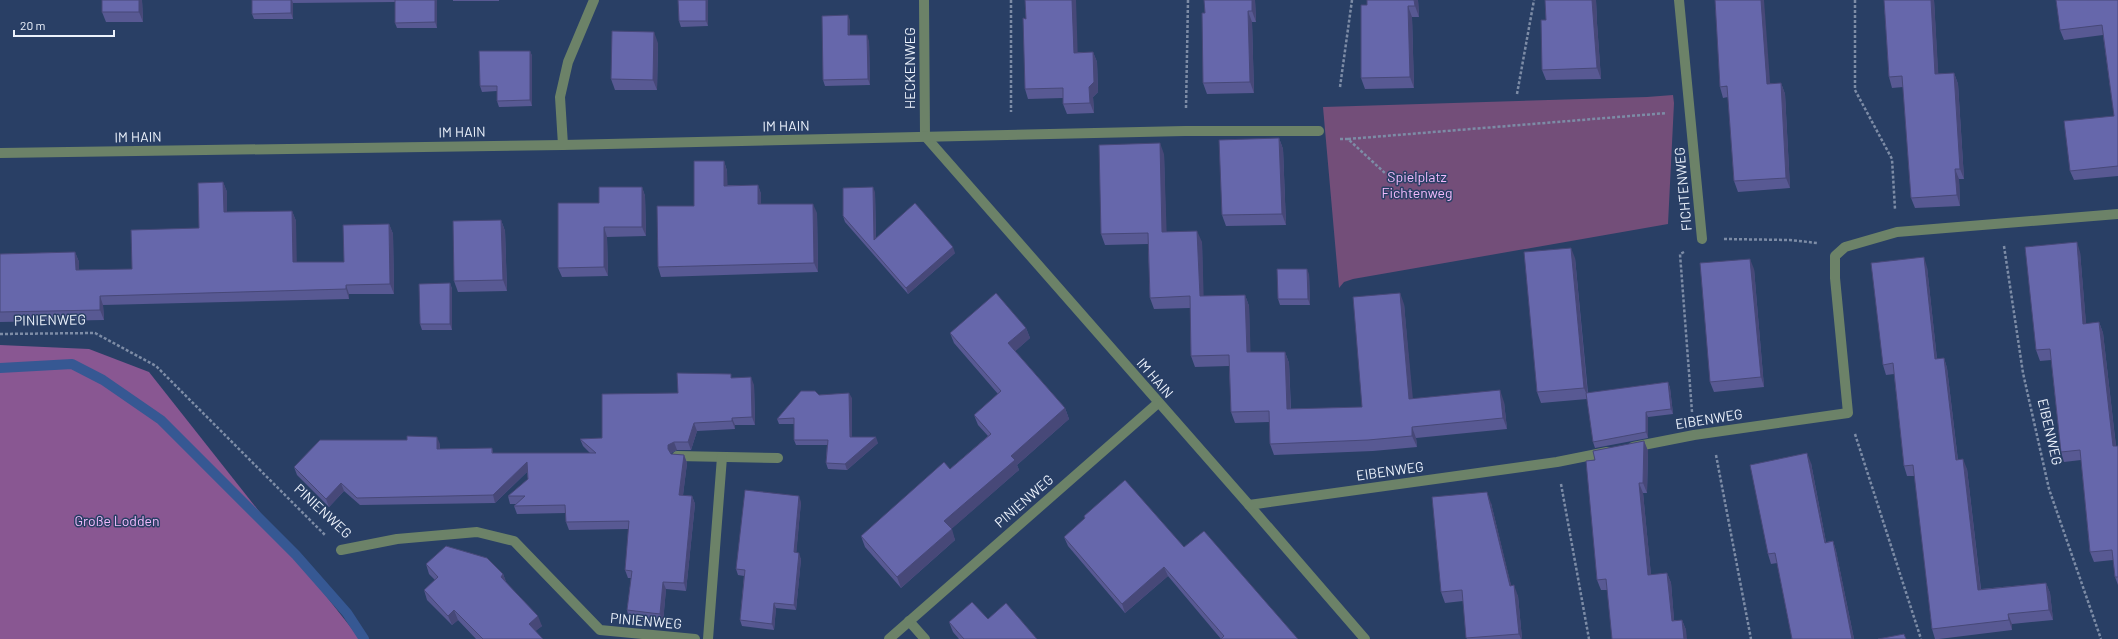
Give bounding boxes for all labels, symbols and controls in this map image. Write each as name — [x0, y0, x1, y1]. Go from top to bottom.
scale bar — [14, 12, 114, 38]
text: 20 m — [20, 18, 46, 32]
street label: HECKENWEG — [901, 27, 918, 109]
street label: IM HAIN — [762, 117, 810, 134]
street label: IM HAIN — [438, 123, 486, 140]
street label: IM HAIN — [114, 128, 162, 145]
street label: FICHTENWEG — [1670, 146, 1695, 232]
park label: Spielplatz Fichtenweg — [1382, 168, 1452, 201]
street label: PINIENWEG — [14, 310, 86, 329]
street label: IM HAIN — [1133, 354, 1177, 401]
street label: EIBENWEG — [2035, 397, 2066, 467]
street label: EIBENWEG — [1674, 405, 1744, 432]
street label: EIBENWEG — [1355, 457, 1425, 484]
street label: PINIENWEG — [991, 471, 1056, 531]
street label: PINIENWEG — [291, 480, 356, 541]
park label: Große Lodden — [74, 512, 160, 529]
street label: PINIENWEG — [609, 609, 683, 632]

